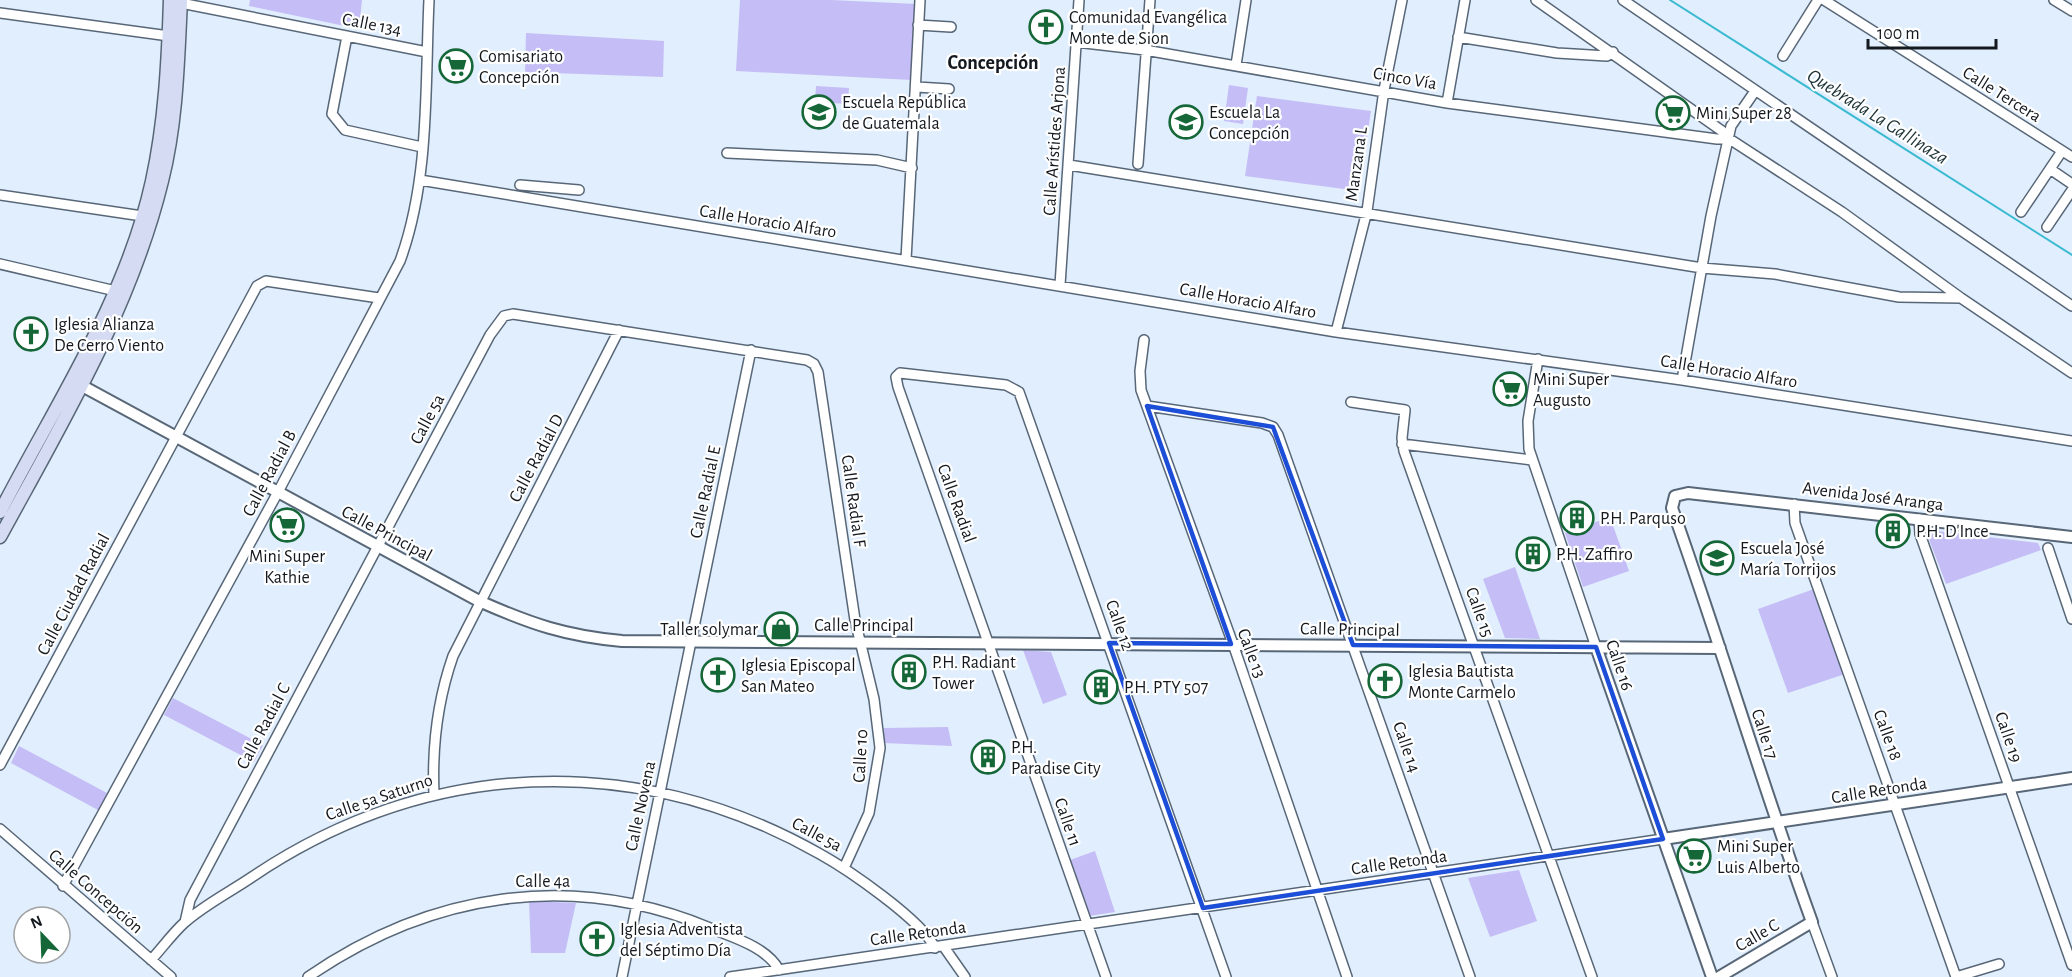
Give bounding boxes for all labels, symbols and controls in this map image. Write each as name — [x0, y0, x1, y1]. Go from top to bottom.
church icon: Comunidad Evangélica Monte de Sion — [1028, 9, 1064, 45]
place label: Comunidad Evangélica Monte de Sion — [1069, 9, 1227, 48]
street label: Calle 134 — [341, 10, 403, 40]
scale bar — [1868, 12, 1996, 50]
text: 100 m — [1877, 25, 1920, 43]
supermarket icon: Comisariato Concepción — [438, 48, 474, 84]
place label: Comisariato Concepción — [479, 48, 563, 87]
district label: Concepción — [947, 53, 1039, 73]
street label: Calle Tercera — [1959, 64, 2044, 126]
street label: Cinco Vía — [1371, 65, 1438, 93]
water label: Quebrada La Gallinaza — [1803, 65, 1952, 168]
street label: Calle Arístides Arjona — [1041, 66, 1069, 216]
school or university icon: Escuela República de Guatemala — [801, 94, 837, 130]
place label: Escuela República de Guatemala — [842, 94, 967, 133]
supermarket icon: Mini Super 28 — [1655, 95, 1691, 131]
school or university icon: Escuela La Concepción — [1168, 104, 1204, 140]
place label: Escuela La Concepción — [1209, 104, 1290, 143]
place label: Mini Super 28 — [1696, 105, 1792, 123]
street label: Manzana L — [1343, 125, 1371, 203]
street label: Calle Horacio Alfaro — [698, 202, 838, 242]
street label: Calle Horacio Alfaro — [1178, 280, 1318, 322]
church icon: Iglesia Alianza De Cerro Viento — [13, 316, 49, 352]
place label: Iglesia Alianza De Cerro Viento — [54, 316, 164, 355]
street label: Calle Horacio Alfaro — [1659, 352, 1799, 392]
supermarket icon: Mini Super Augusto — [1492, 371, 1528, 407]
place label: Mini Super Augusto — [1533, 371, 1609, 410]
street label: Calle 5a — [407, 392, 448, 447]
street label: Calle Radial D — [506, 412, 568, 505]
street label: Calle Radial B — [240, 427, 300, 520]
street label: Calle Radial E — [687, 444, 725, 540]
street label: Calle Radial F — [838, 454, 868, 549]
street label: Calle Radial — [934, 462, 979, 545]
street label: Avenida José Aranga — [1801, 479, 1944, 515]
building icon: P.H. Parquso — [1559, 500, 1595, 536]
street label: Calle Principal — [338, 503, 435, 565]
supermarket icon: Mini Super Kathie — [269, 507, 305, 543]
place label: P.H. Parquso — [1600, 510, 1686, 528]
building icon: P.H. D'Ince — [1875, 513, 1911, 549]
place label: P.H. D'Ince — [1916, 523, 1989, 541]
street label: Calle Ciudad Radial — [34, 531, 114, 658]
building icon: P.H. Zaffiro — [1515, 536, 1551, 572]
school or university icon: Escuela José María Torrijos — [1699, 540, 1735, 576]
place label: Escuela José María Torrijos — [1740, 540, 1836, 579]
place label: P.H. Zaffiro — [1556, 546, 1633, 564]
place label: Mini Super Kathie — [249, 548, 325, 587]
street label: Calle 15 — [1462, 585, 1496, 640]
street label: Calle 12 — [1102, 598, 1136, 653]
shop icon: Taller solymar — [763, 611, 799, 647]
street label: Calle Principal — [814, 617, 914, 635]
street label: Calle Principal — [1300, 620, 1400, 640]
place label: Taller solymar — [660, 621, 758, 639]
street label: Calle 13 — [1233, 626, 1269, 681]
street label: Calle 16 — [1602, 638, 1636, 693]
building icon: P.H. Radiant Tower — [891, 654, 927, 690]
place label: P.H. Radiant Tower — [932, 654, 1016, 693]
church icon: Iglesia Episcopal San Mateo — [700, 657, 736, 693]
place label: Iglesia Episcopal San Mateo — [741, 657, 856, 696]
church icon: Iglesia Bautista Monte Carmelo — [1367, 663, 1403, 699]
place label: Iglesia Bautista Monte Carmelo — [1408, 663, 1516, 702]
building icon: P.H. PTY 507 — [1083, 669, 1119, 705]
place label: P.H. PTY 507 — [1124, 679, 1208, 697]
street label: Calle Radial C — [234, 681, 294, 772]
street label: Calle 17 — [1748, 707, 1781, 762]
street label: Calle 18 — [1870, 708, 1905, 763]
street label: Calle 19 — [1991, 710, 2025, 765]
street label: Calle 14 — [1389, 719, 1423, 775]
street label: Calle 10 — [851, 729, 871, 783]
building icon: P.H. Paradise City — [970, 739, 1006, 775]
place label: P.H. Paradise City — [1011, 739, 1101, 778]
street label: Calle Novena — [623, 760, 659, 853]
street label: Calle 5a Saturno — [324, 771, 435, 825]
street label: Calle Retonda — [1830, 775, 1928, 807]
street label: Calle 11 — [1050, 796, 1084, 849]
street label: Calle 5a — [789, 814, 844, 855]
supermarket icon: Mini Super Luis Alberto — [1676, 838, 1712, 874]
place label: Mini Super Luis Alberto — [1717, 838, 1800, 877]
street label: Calle Concepción — [45, 846, 146, 937]
street label: Calle Retonda — [1350, 847, 1448, 879]
street label: Calle 4a — [516, 873, 570, 891]
north arrow — [12, 905, 72, 965]
text: N — [28, 913, 45, 932]
street label: Calle C — [1733, 916, 1782, 955]
street label: Calle Retonda — [869, 918, 967, 950]
church icon: Iglesia Adventista del Séptimo Día — [579, 921, 615, 957]
place label: Iglesia Adventista del Séptimo Día — [620, 921, 743, 960]

